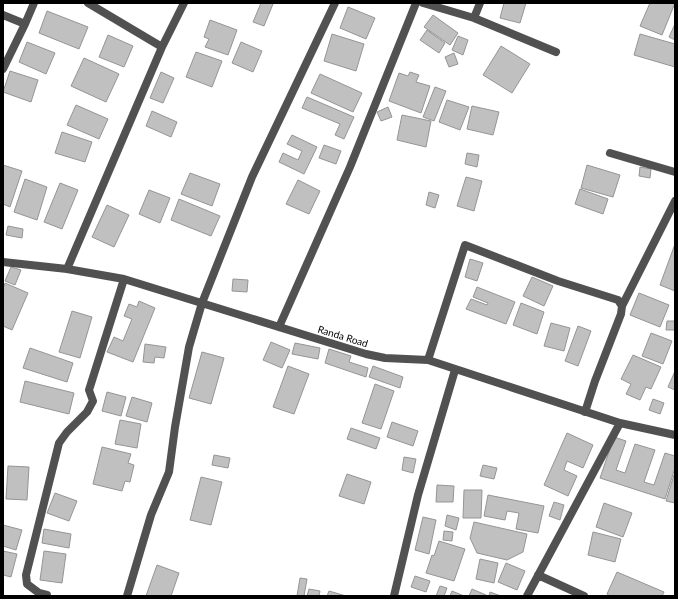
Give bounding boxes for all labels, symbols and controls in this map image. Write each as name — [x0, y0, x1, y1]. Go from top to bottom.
street label: Randa Road — [316, 323, 370, 349]

